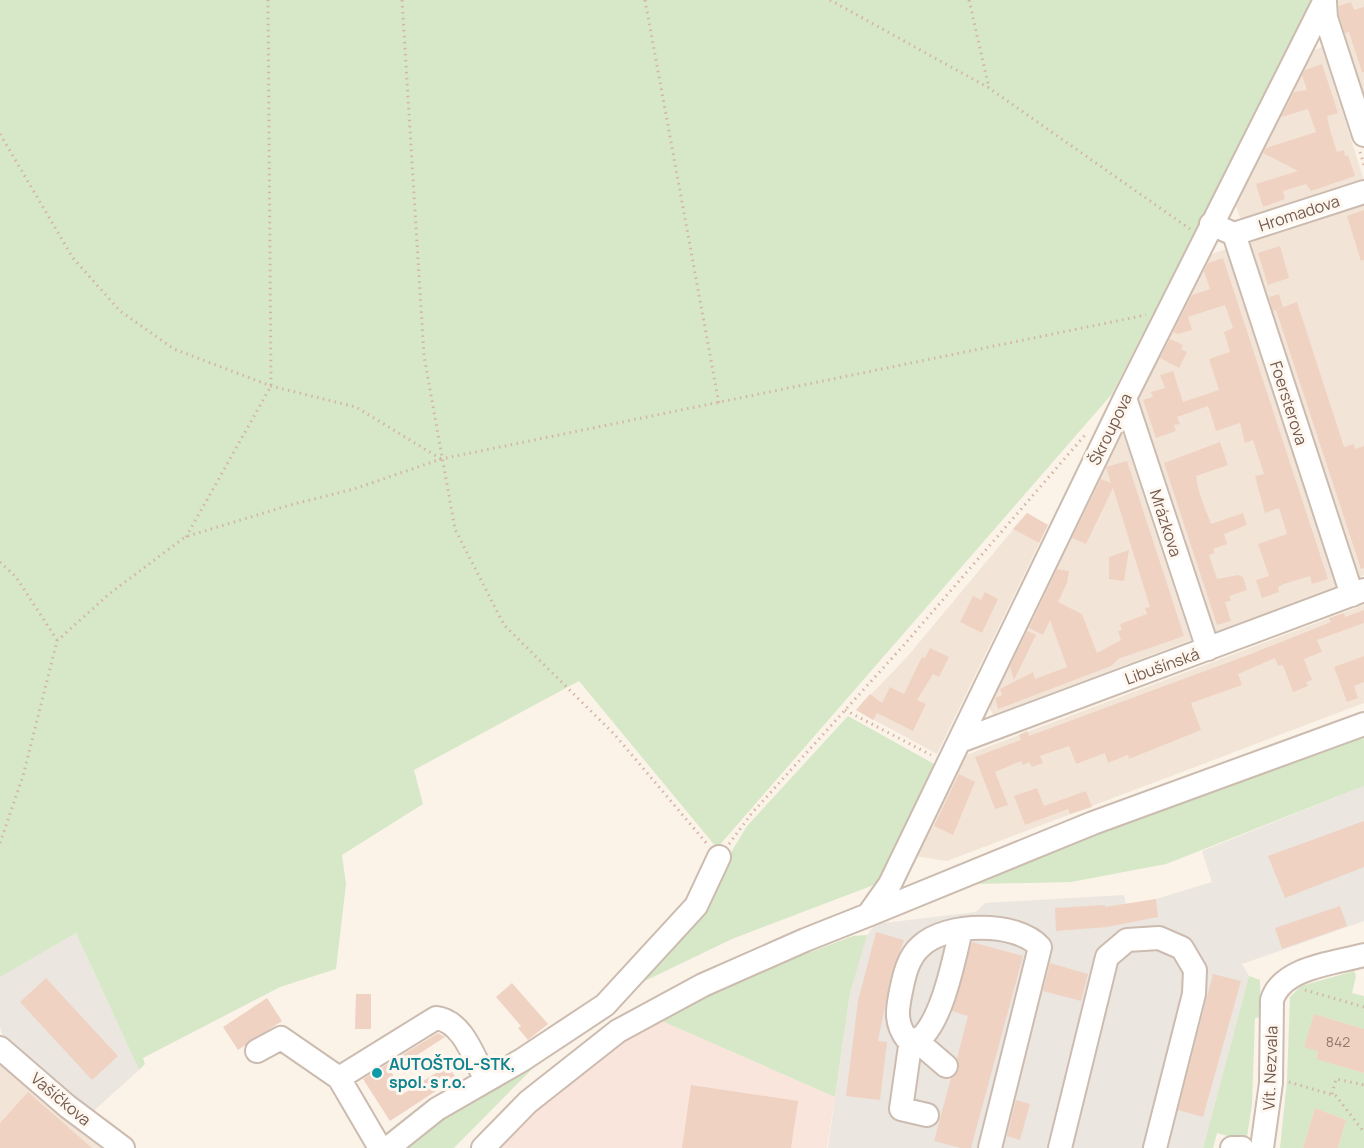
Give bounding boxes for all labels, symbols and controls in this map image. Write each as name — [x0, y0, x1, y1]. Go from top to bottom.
street label: Hromadova — [1256, 190, 1342, 236]
street label: Foersterova — [1265, 358, 1313, 448]
street label: Škroupova — [1083, 389, 1137, 469]
street label: Mrázkova — [1145, 486, 1187, 560]
street label: Libušínská — [1122, 642, 1202, 690]
street label: Vít. Nezvala — [1258, 1025, 1282, 1111]
house number: 842 — [1326, 1032, 1350, 1051]
place label: AUTOŠTOL-STK, spol. s r.o. — [389, 1053, 516, 1093]
marker: AUTOŠTOL-STK, spol. s r.o. — [370, 1066, 384, 1080]
street label: Vašíčkova — [26, 1067, 96, 1131]

